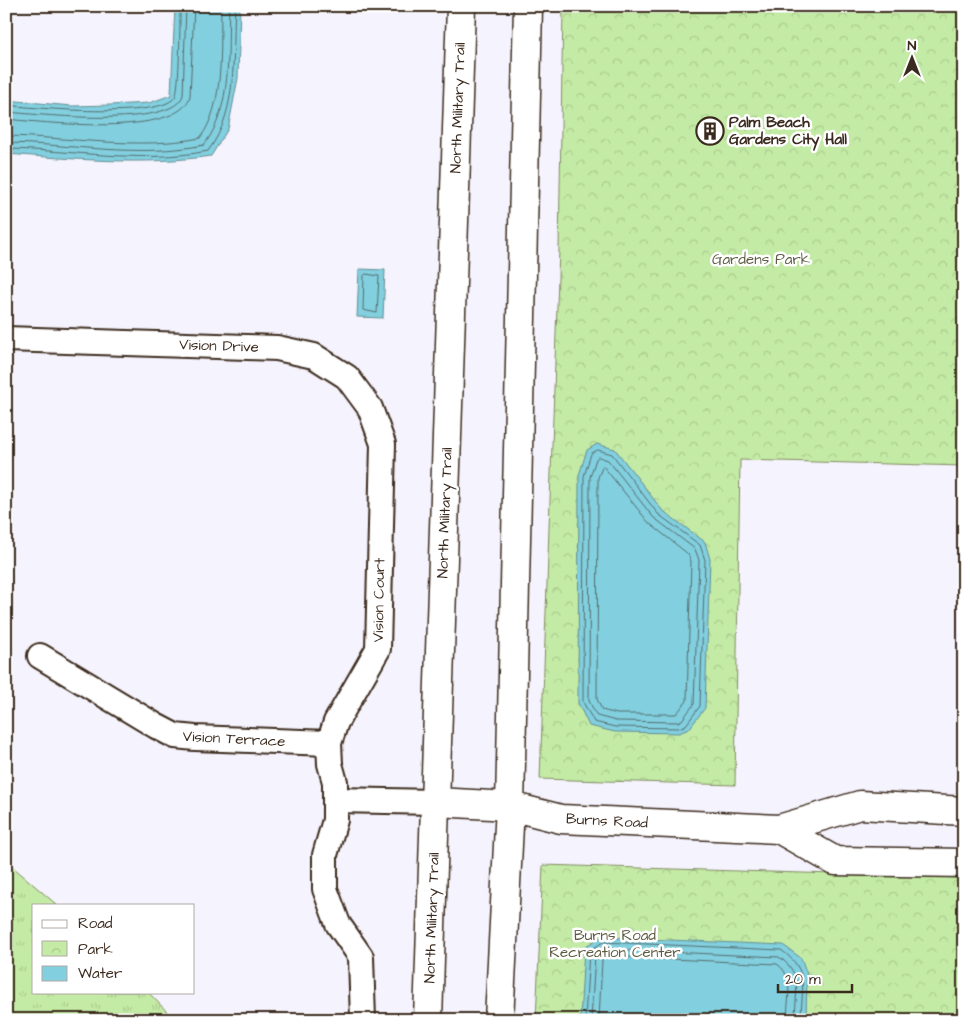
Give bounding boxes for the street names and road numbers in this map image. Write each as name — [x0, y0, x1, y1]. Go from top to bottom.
street label: North Military Trail — [445, 42, 472, 174]
street label: Vision Drive — [179, 334, 259, 358]
street label: North Military Trail — [432, 447, 459, 579]
street label: Vision Court — [368, 558, 390, 642]
street label: Vision Terrace — [182, 726, 286, 752]
street label: Burns Road — [565, 808, 649, 834]
street label: North Military Trail — [419, 852, 446, 984]

